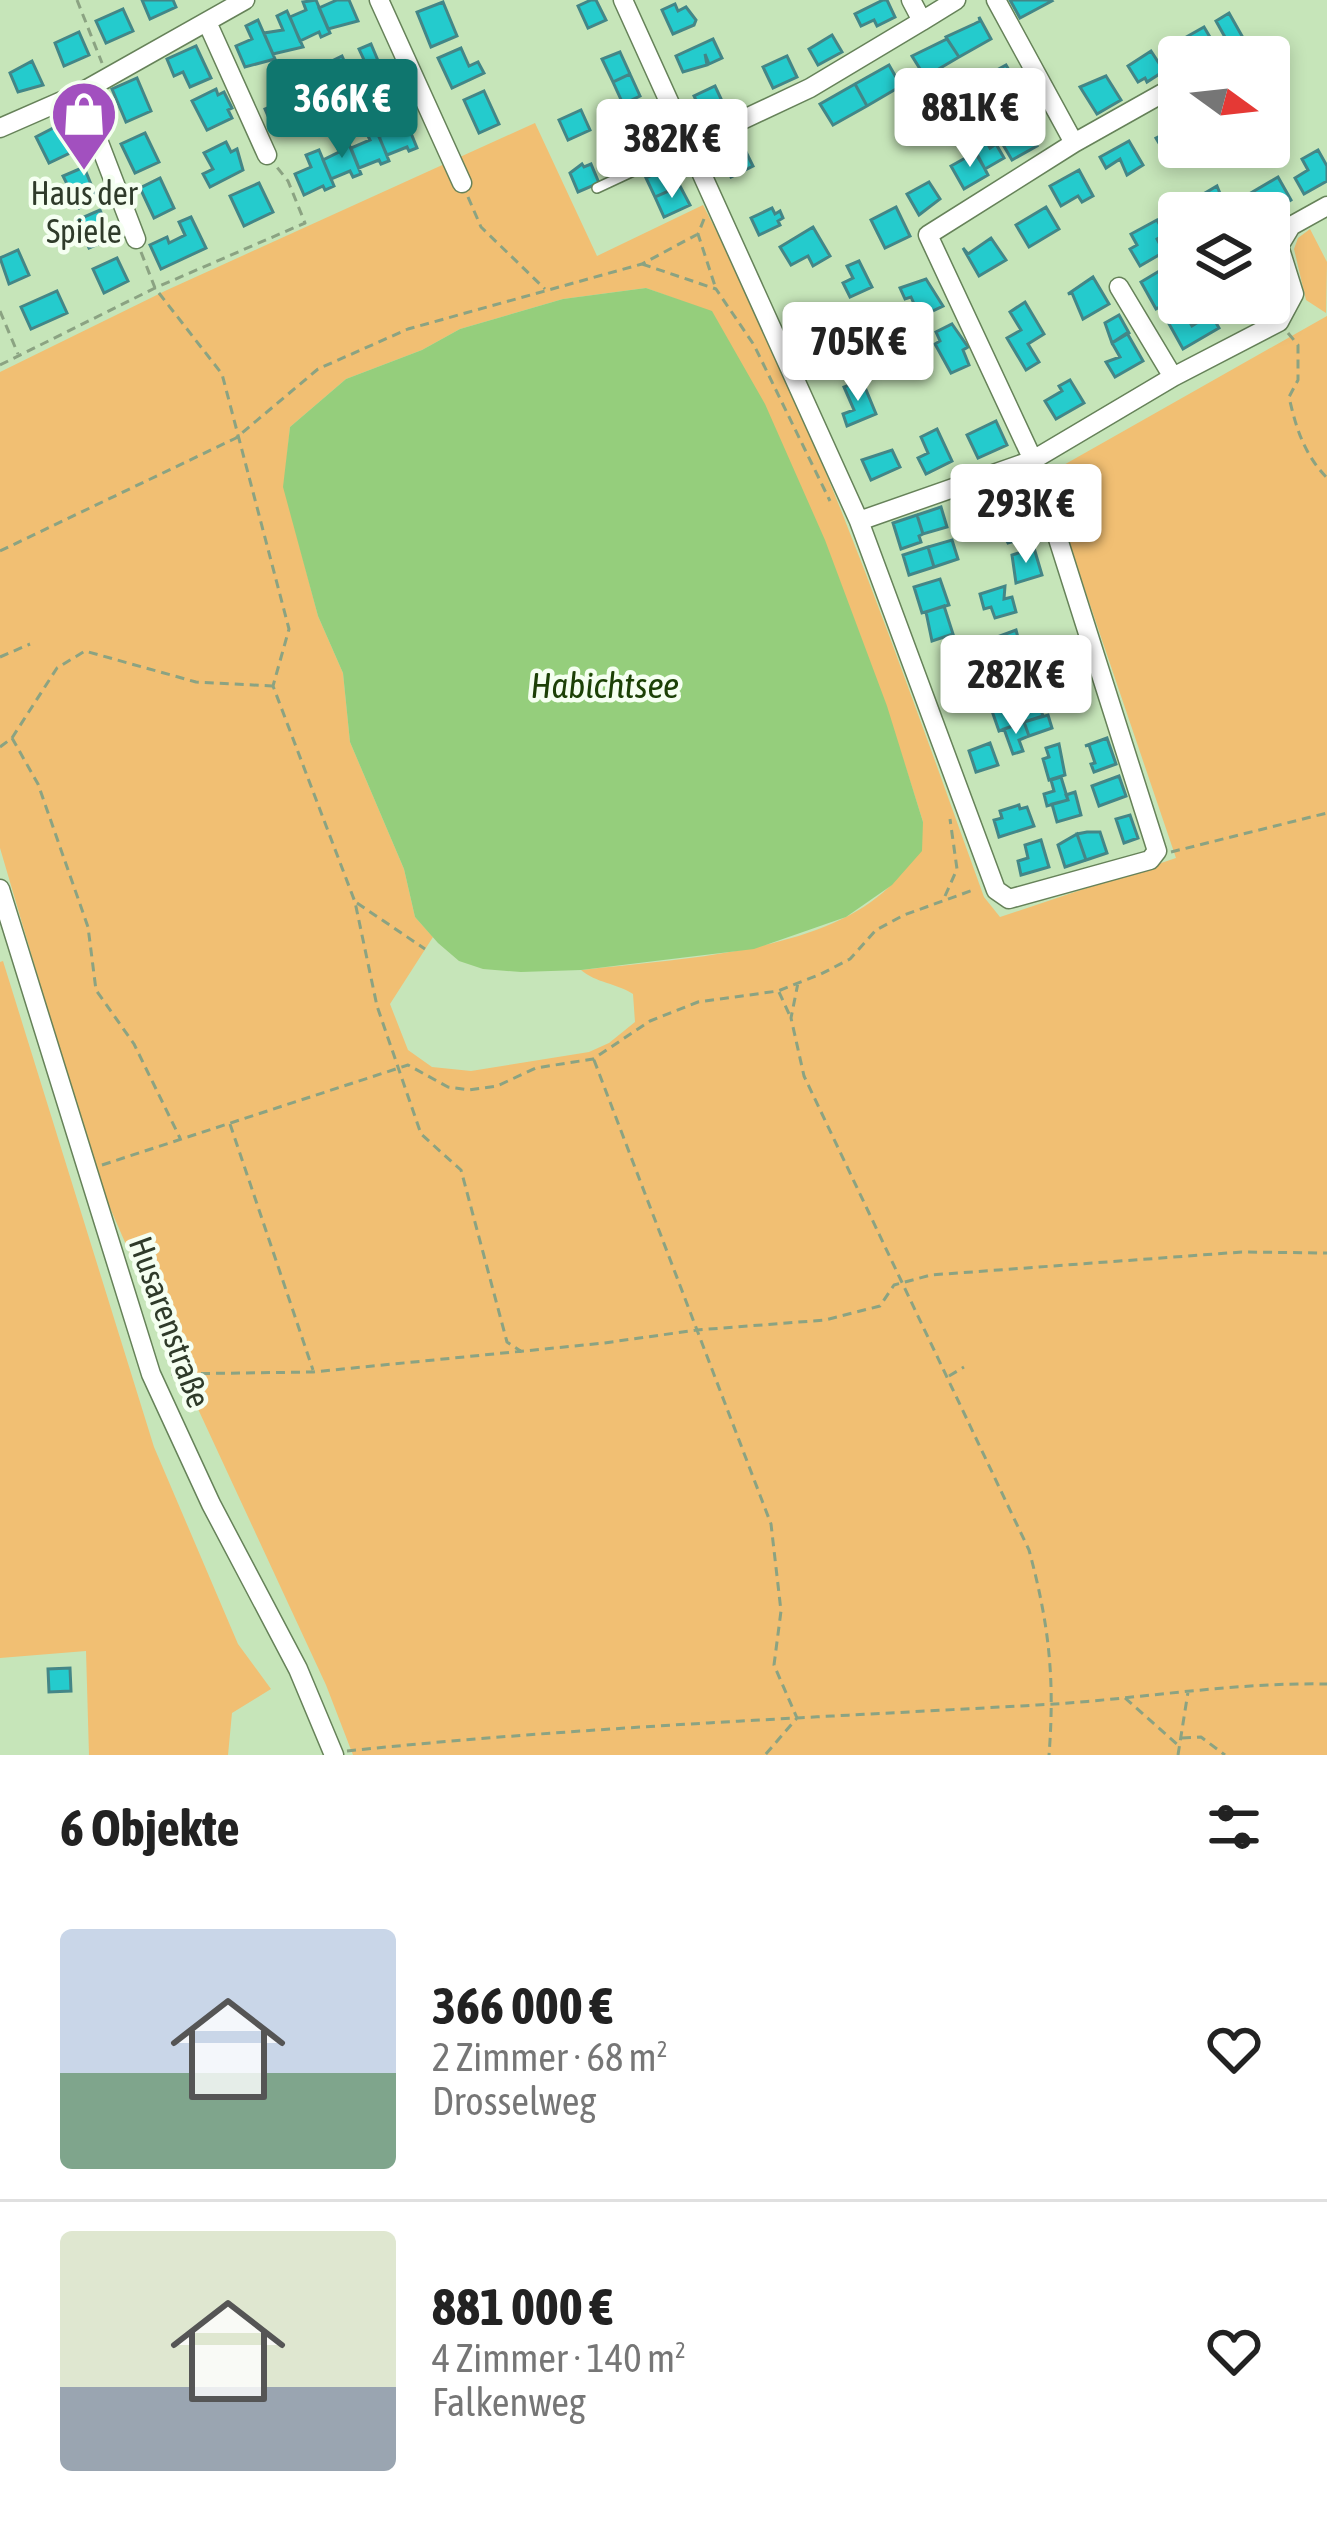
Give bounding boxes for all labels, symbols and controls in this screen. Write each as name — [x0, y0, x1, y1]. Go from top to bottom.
north arrow — [1158, 36, 1290, 168]
map controls — [1158, 36, 1290, 324]
pin: 366K € — [244, 59, 440, 161]
pin: 881K € — [872, 68, 1068, 170]
text: 366K € — [294, 76, 391, 120]
shop icon: Haus der Spiele — [49, 79, 119, 173]
text: 881K € — [922, 85, 1019, 129]
pin: 382K € — [574, 99, 770, 201]
text: 382K € — [624, 116, 721, 160]
place label: Haus der Spiele — [31, 174, 139, 250]
button: layers — [1158, 192, 1290, 324]
pin: 705K € — [760, 302, 956, 404]
text: 705K € — [810, 319, 907, 363]
pin: 293K € — [928, 464, 1124, 566]
text: 293K € — [978, 481, 1075, 525]
pin: 282K € — [918, 635, 1114, 737]
text: 282K € — [968, 652, 1065, 696]
water label: Habichtsee — [531, 664, 679, 706]
street label: Husarenstraße — [122, 1231, 218, 1413]
icon: filters — [1201, 1794, 1267, 1860]
text: 6 Objekte — [60, 1798, 240, 1857]
text: 366 000 € — [432, 1976, 613, 2035]
icon: home — [156, 1977, 300, 2121]
icon: heart — [1201, 2016, 1267, 2082]
text: 2 Zimmer · 68 m² — [432, 2035, 668, 2079]
text: Drosselweg — [432, 2079, 596, 2123]
text: 881 000 € — [432, 2277, 613, 2336]
icon: home — [156, 2279, 300, 2423]
icon: heart — [1201, 2318, 1267, 2384]
text: 4 Zimmer · 140 m² — [432, 2336, 686, 2380]
text: Falkenweg — [432, 2380, 586, 2424]

